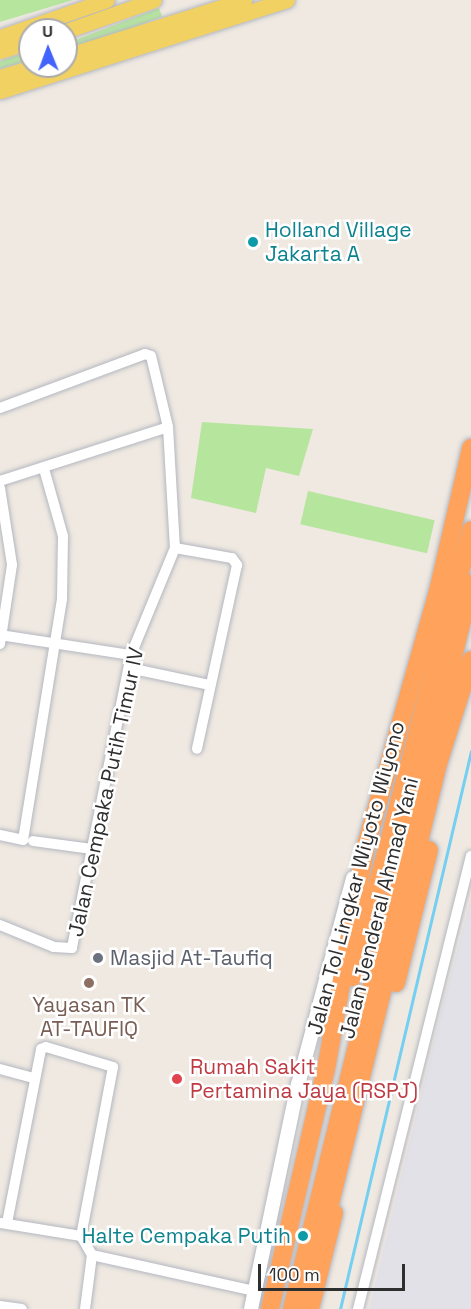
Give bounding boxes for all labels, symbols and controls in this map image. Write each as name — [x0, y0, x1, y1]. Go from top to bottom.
north arrow — [18, 18, 78, 78]
text: U — [42, 21, 53, 42]
place label: Holland Village Jakarta A — [265, 217, 412, 267]
marker: Holland Village Jakarta A — [246, 235, 260, 249]
street label: Jalan Cempaka Putih Timur IV — [63, 645, 149, 939]
street label: Jalan Tol Lingkar Wiyoto Wiyono — [302, 718, 410, 1038]
street label: Jalan Jenderal Ahmad Yani — [334, 774, 424, 1042]
place label: Masjid At-Taufiq — [110, 945, 273, 971]
marker: Masjid At-Taufiq — [91, 951, 105, 965]
marker: Yayasan TK AT-TAUFIQ — [82, 976, 96, 990]
place label: Yayasan TK AT-TAUFIQ — [32, 992, 146, 1042]
place label: Rumah Sakit Pertamina Jaya (RSPJ) — [190, 1054, 418, 1104]
marker: Rumah Sakit Pertamina Jaya (RSPJ) — [168, 1070, 186, 1088]
place label: Halte Cempaka Putih — [82, 1223, 291, 1249]
marker: Halte Cempaka Putih — [296, 1229, 310, 1243]
scale bar — [261, 1252, 408, 1290]
text: 100 m — [269, 1263, 320, 1286]

